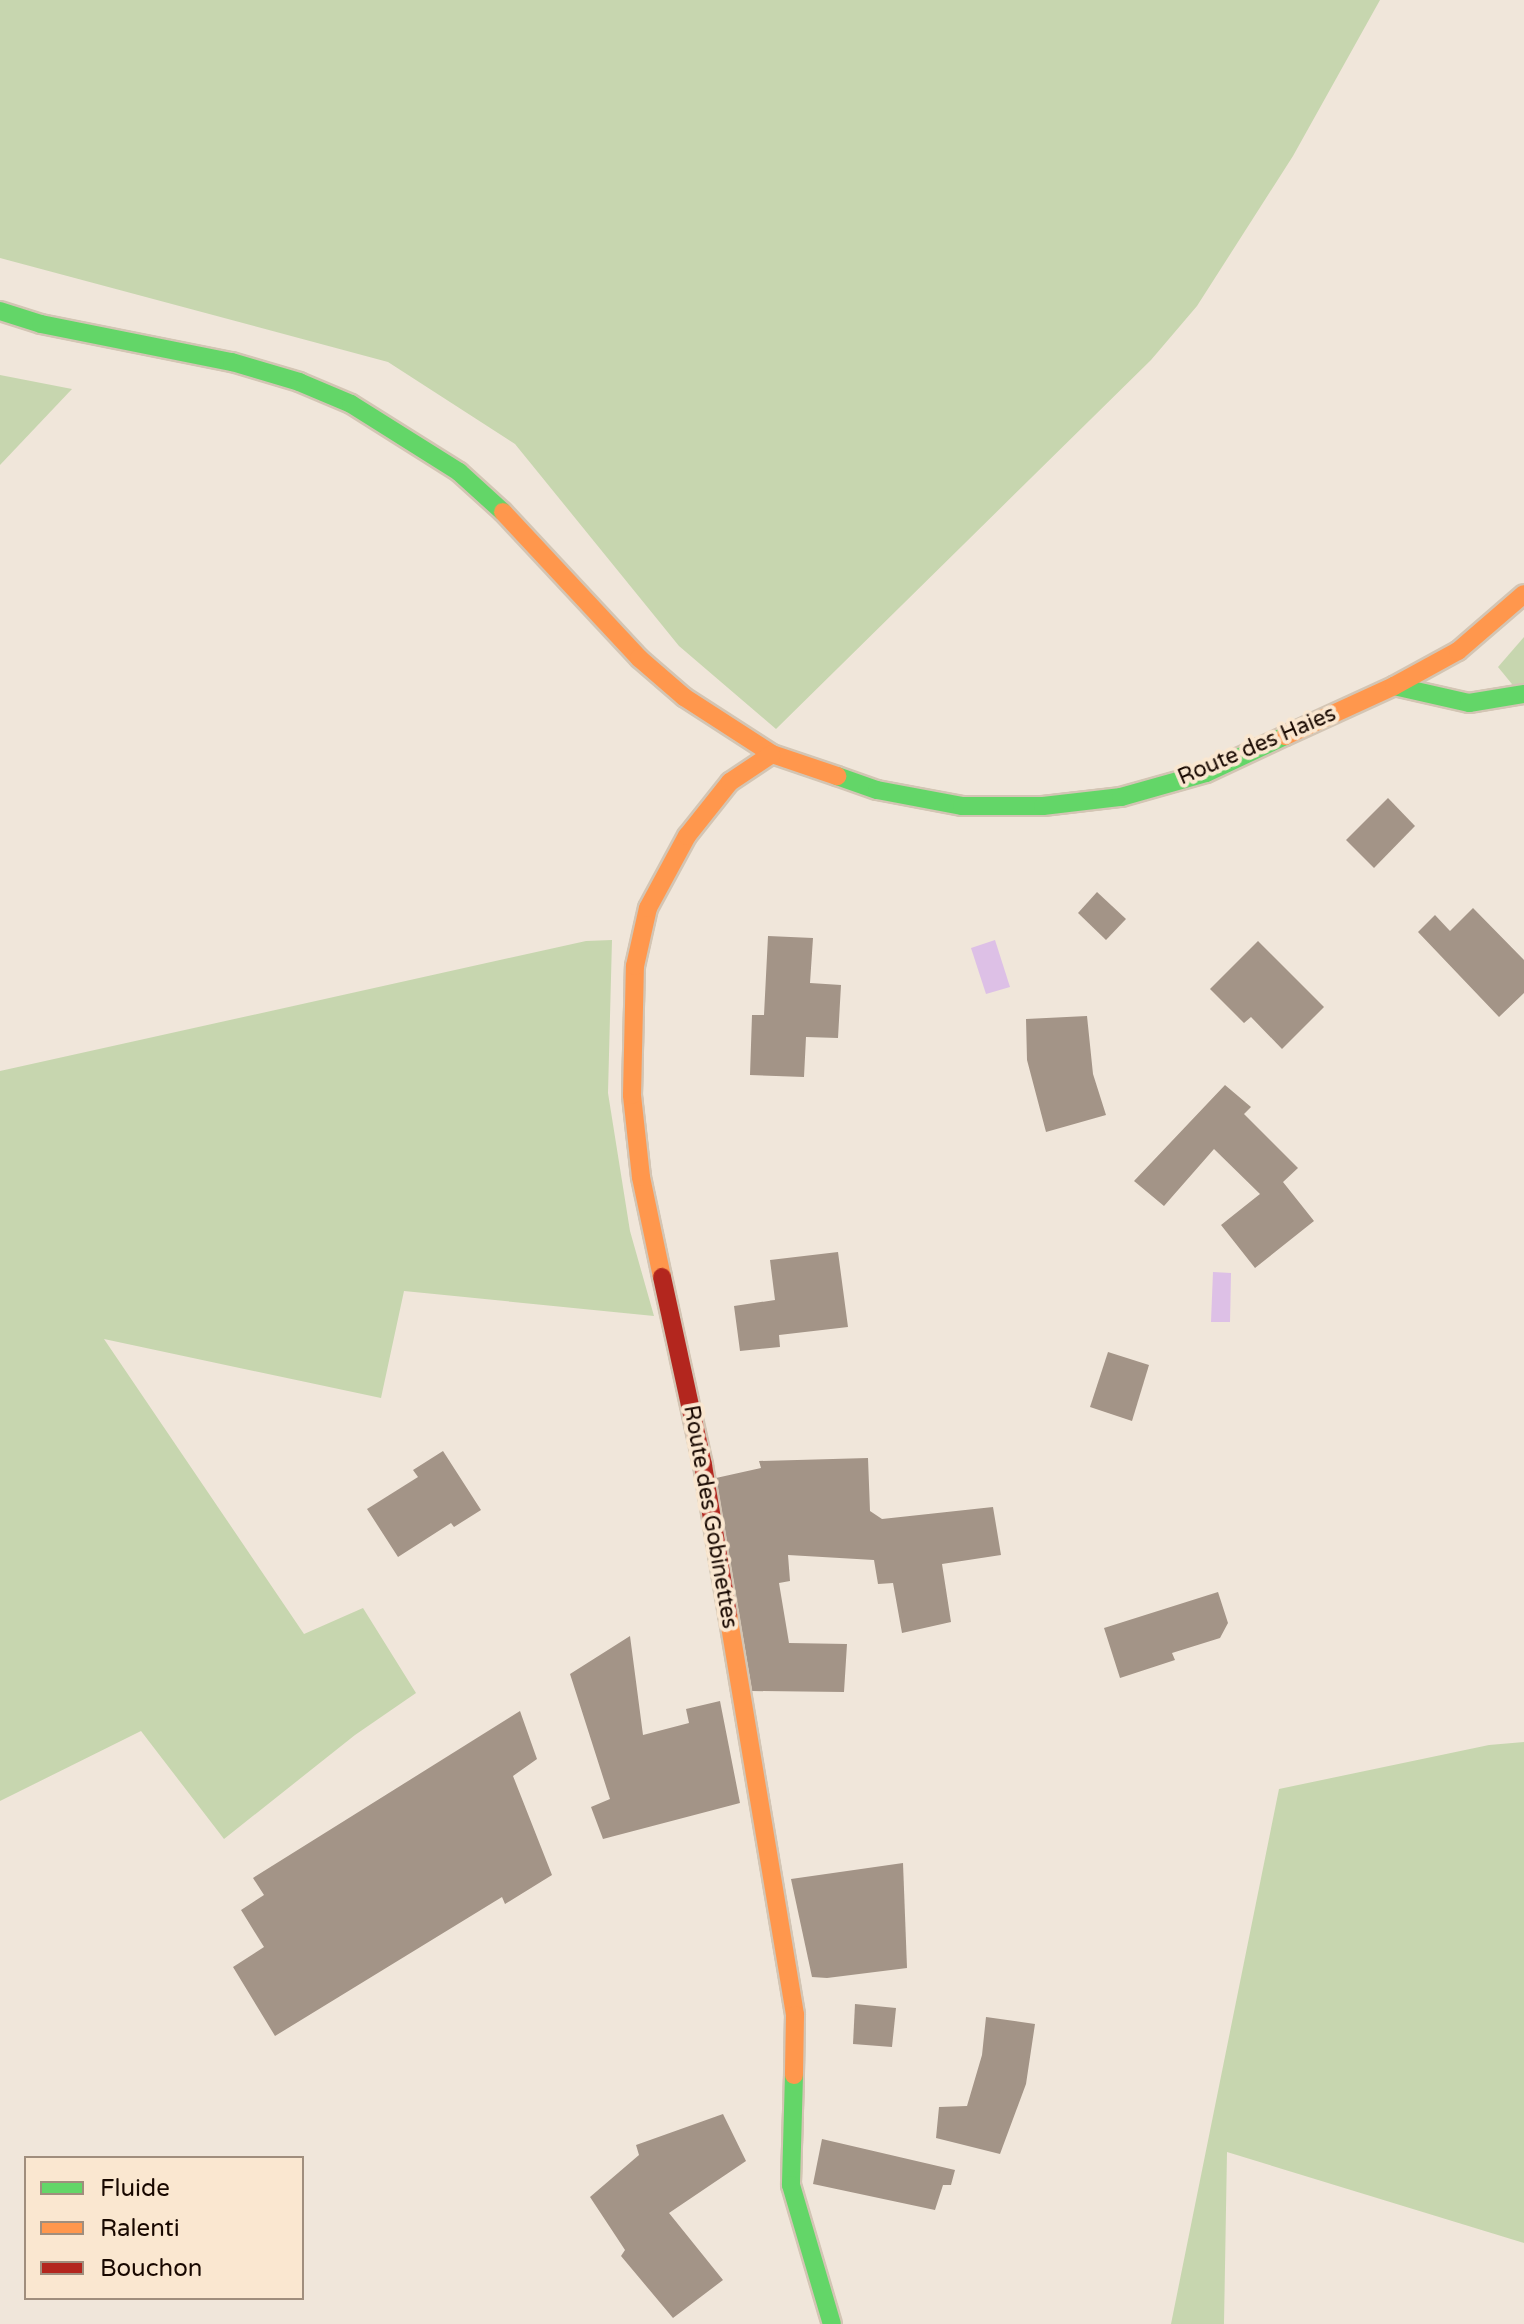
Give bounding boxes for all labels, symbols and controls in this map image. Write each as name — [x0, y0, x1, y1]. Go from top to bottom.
street label: Route des Haies — [1174, 701, 1340, 791]
street label: Route des Gobinettes — [677, 1403, 743, 1631]
legend — [24, 2156, 304, 2300]
text: Fluide — [100, 2174, 170, 2203]
text: Ralenti — [100, 2214, 180, 2243]
text: Bouchon — [100, 2254, 202, 2283]

